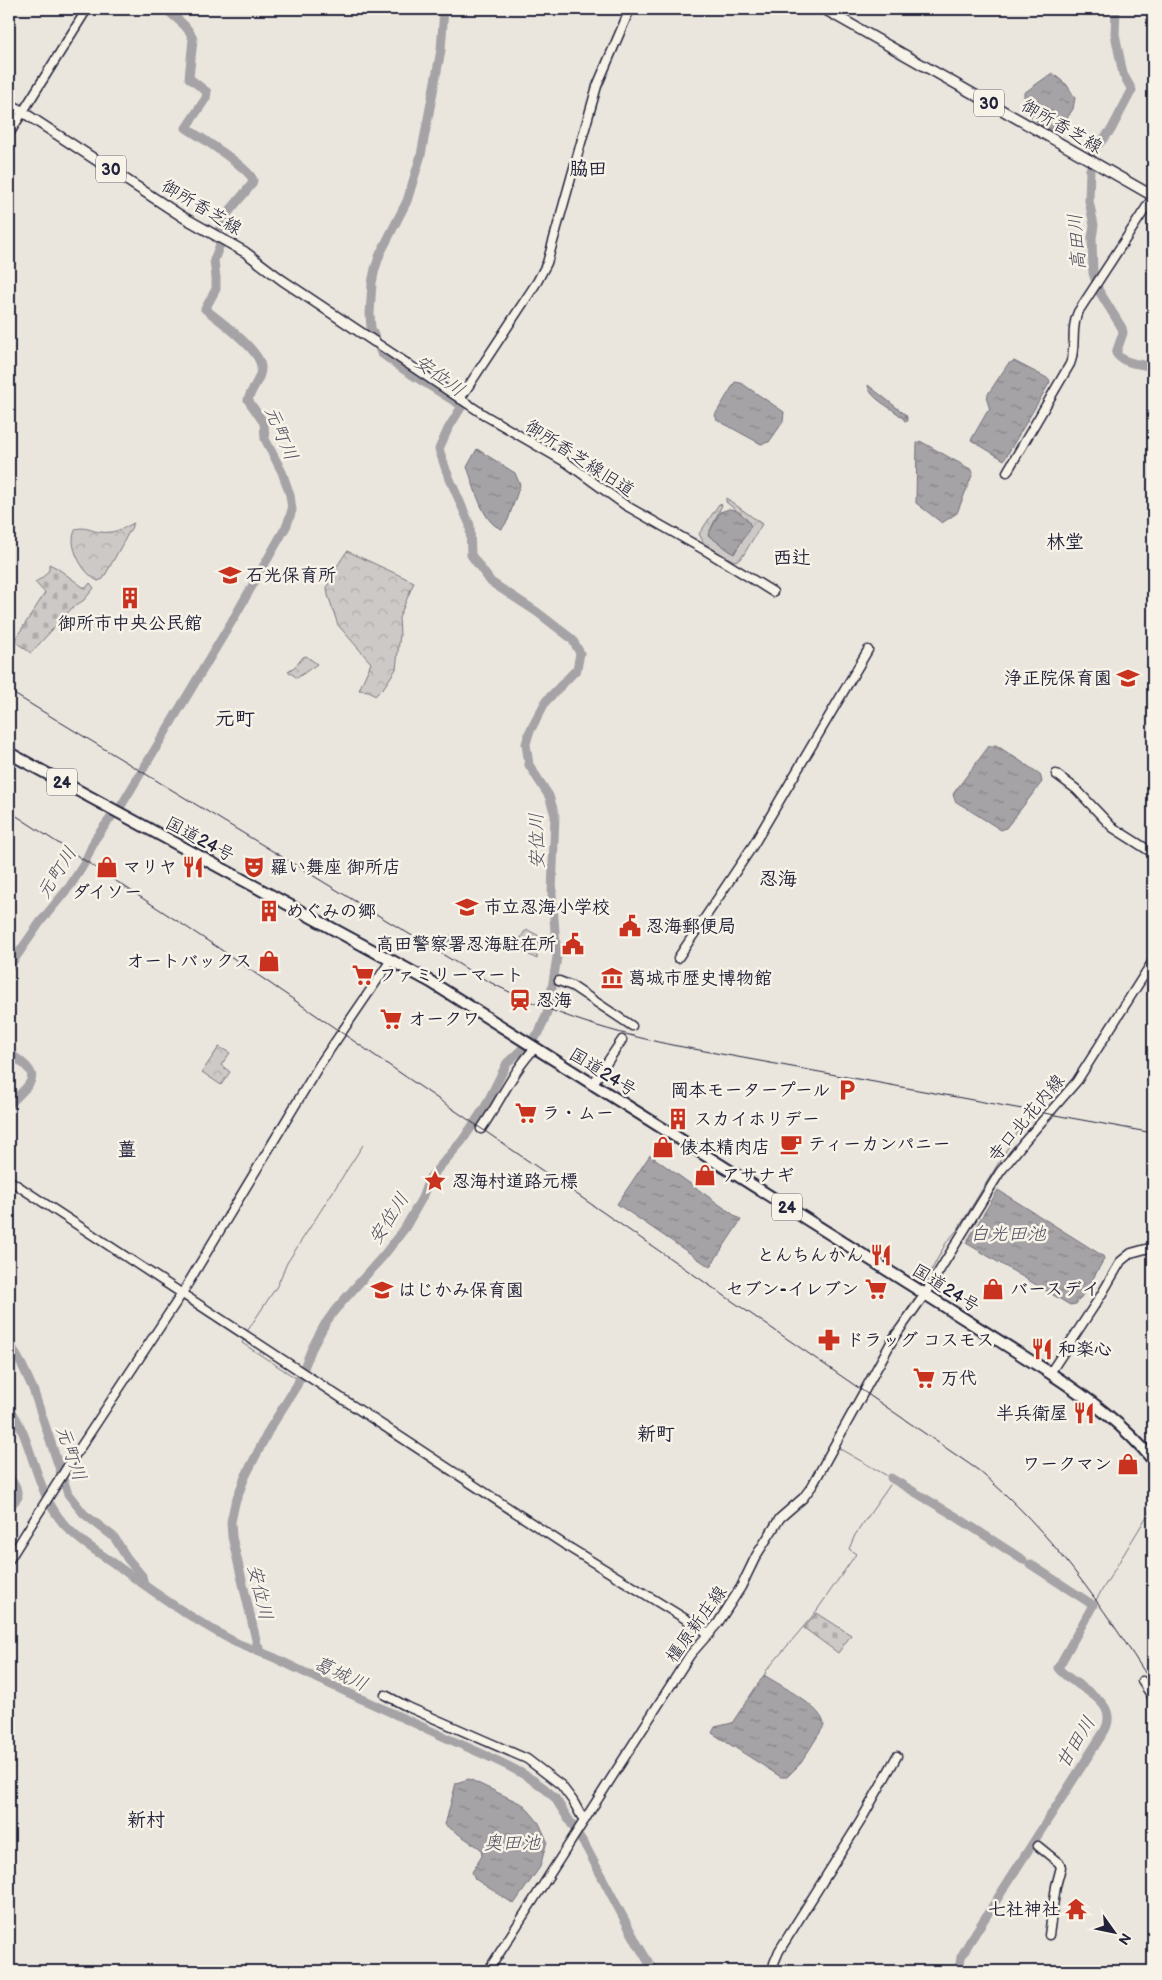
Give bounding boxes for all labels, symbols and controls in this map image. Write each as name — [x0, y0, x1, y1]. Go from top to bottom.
road number: 30 — [974, 90, 1004, 116]
street label: 御所香芝線 — [1018, 95, 1106, 158]
road number: 30 — [96, 156, 126, 182]
district label: 脇田 — [569, 158, 607, 181]
street label: 御所香芝線 — [158, 175, 246, 240]
water label: 高田川 — [1064, 213, 1091, 271]
water label: 安位川 — [409, 350, 469, 402]
water label: 元町川 — [259, 403, 302, 464]
street label: 御所香芝線旧道 — [521, 415, 638, 502]
district label: 林堂 — [1046, 531, 1084, 554]
district label: 西辻 — [773, 547, 811, 570]
school or university icon: 石光保育所 — [217, 562, 243, 588]
place label: 石光保育所 — [246, 565, 336, 586]
building icon: 御所市中央公民館 — [117, 585, 143, 611]
place label: 御所市中央公民館 — [58, 613, 202, 634]
school or university icon: 浄正院保育園 — [1115, 665, 1141, 691]
place label: 浄正院保育園 — [1004, 668, 1112, 689]
district label: 元町 — [215, 707, 255, 731]
road number: 24 — [47, 769, 77, 796]
street label: 国道24号 — [162, 812, 238, 866]
water label: 安位川 — [526, 812, 549, 870]
water label: 元町川 — [32, 843, 82, 903]
shop icon: ダイソー — [94, 854, 120, 880]
restaurant icon: マリヤ — [180, 854, 206, 880]
theatre icon: 羅い舞座 御所店 — [241, 854, 267, 880]
place label: マリヤ — [123, 857, 177, 878]
place label: 羅い舞座 御所店 — [270, 857, 401, 878]
district label: 忍海 — [759, 868, 797, 891]
place label: ダイソー — [72, 882, 142, 903]
school or university icon: 市立忍海小学校 — [454, 894, 480, 920]
place label: 市立忍海小学校 — [484, 897, 610, 918]
building icon: めぐみの郷 — [256, 898, 282, 924]
place label: めぐみの郷 — [286, 901, 376, 922]
public building icon: 忍海郵便局 — [617, 913, 643, 939]
place label: 忍海郵便局 — [646, 916, 736, 937]
public building icon: 高田警察署忍海駐在所 — [560, 931, 586, 957]
place label: 高田警察署忍海駐在所 — [376, 934, 556, 955]
shop icon: オートバックス — [256, 948, 282, 974]
place label: オートバックス — [126, 951, 252, 972]
supermarket icon: ファミリーマート — [350, 962, 376, 988]
place label: ファミリーマート — [379, 965, 524, 986]
museum icon: 葛城市歴史博物館 — [599, 965, 625, 991]
place label: 葛城市歴史博物館 — [628, 968, 772, 989]
station icon: 忍海 — [507, 987, 533, 1013]
place label: 忍海 — [536, 990, 572, 1011]
supermarket icon: オークワ — [378, 1006, 404, 1032]
place label: オークワ — [408, 1009, 480, 1030]
street label: 国道24号 — [565, 1044, 640, 1101]
street label: 寺口北花内線 — [984, 1070, 1069, 1166]
parking icon: 岡本モータープール — [834, 1077, 860, 1103]
place label: 岡本モータープール — [671, 1080, 830, 1101]
supermarket icon: ラ・ムー — [513, 1100, 539, 1126]
place label: ラ・ムー — [542, 1103, 614, 1124]
building icon: スカイホリデー — [665, 1106, 691, 1132]
place label: スカイホリデー — [694, 1109, 820, 1130]
cafe icon: ティーカンパニー — [778, 1131, 804, 1157]
shop icon: 俵本精肉店 — [650, 1134, 676, 1160]
place label: ティーカンパニー — [808, 1134, 951, 1155]
place label: 俵本精肉店 — [680, 1137, 770, 1158]
district label: 薑 — [117, 1139, 137, 1162]
shop icon: アサナギ — [692, 1162, 718, 1188]
place label: アサナギ — [722, 1165, 794, 1186]
place icon: 忍海村道路元標 — [422, 1168, 448, 1194]
place label: 忍海村道路元標 — [452, 1171, 578, 1192]
water label: 安位川 — [364, 1189, 414, 1249]
road number: 24 — [772, 1194, 802, 1220]
water label: 白光田池 — [970, 1223, 1047, 1246]
restaurant icon: とんちんかん — [868, 1242, 894, 1268]
place label: とんちんかん — [757, 1245, 864, 1266]
street label: 国道24号 — [908, 1260, 983, 1317]
supermarket icon: セブン-イレブン — [863, 1276, 889, 1302]
shop icon: バースデイ — [980, 1276, 1006, 1302]
school or university icon: はじかみ保育園 — [369, 1277, 395, 1303]
place label: セブン-イレブン — [726, 1279, 859, 1300]
place label: バースデイ — [1010, 1279, 1100, 1300]
place label: はじかみ保育園 — [398, 1280, 524, 1301]
pharmacy icon: ドラッグ コスモス — [816, 1327, 842, 1353]
place label: ドラッグ コスモス — [846, 1330, 994, 1351]
restaurant icon: 和楽心 — [1029, 1336, 1055, 1362]
place label: 和楽心 — [1058, 1339, 1112, 1360]
supermarket icon: 万代 — [911, 1365, 937, 1391]
place label: 万代 — [941, 1368, 977, 1389]
restaurant icon: 半兵衛屋 — [1071, 1400, 1097, 1426]
place label: 半兵衛屋 — [996, 1403, 1068, 1424]
water label: 元町川 — [50, 1423, 91, 1484]
district label: 新町 — [637, 1423, 675, 1446]
shop icon: ワークマン — [1115, 1451, 1141, 1477]
place label: ワークマン — [1022, 1454, 1112, 1475]
water label: 安位川 — [242, 1562, 277, 1623]
street label: 橿原新庄線 — [661, 1582, 731, 1667]
water label: 葛城川 — [310, 1652, 371, 1697]
water label: 甘田川 — [1052, 1712, 1101, 1773]
district label: 新村 — [127, 1809, 165, 1832]
water label: 奥田池 — [483, 1832, 541, 1855]
temple icon: 七社神社 — [1063, 1896, 1089, 1922]
place label: 七社神社 — [988, 1899, 1060, 1920]
north arrow — [1090, 1908, 1140, 1958]
text: N — [1114, 1930, 1134, 1948]

